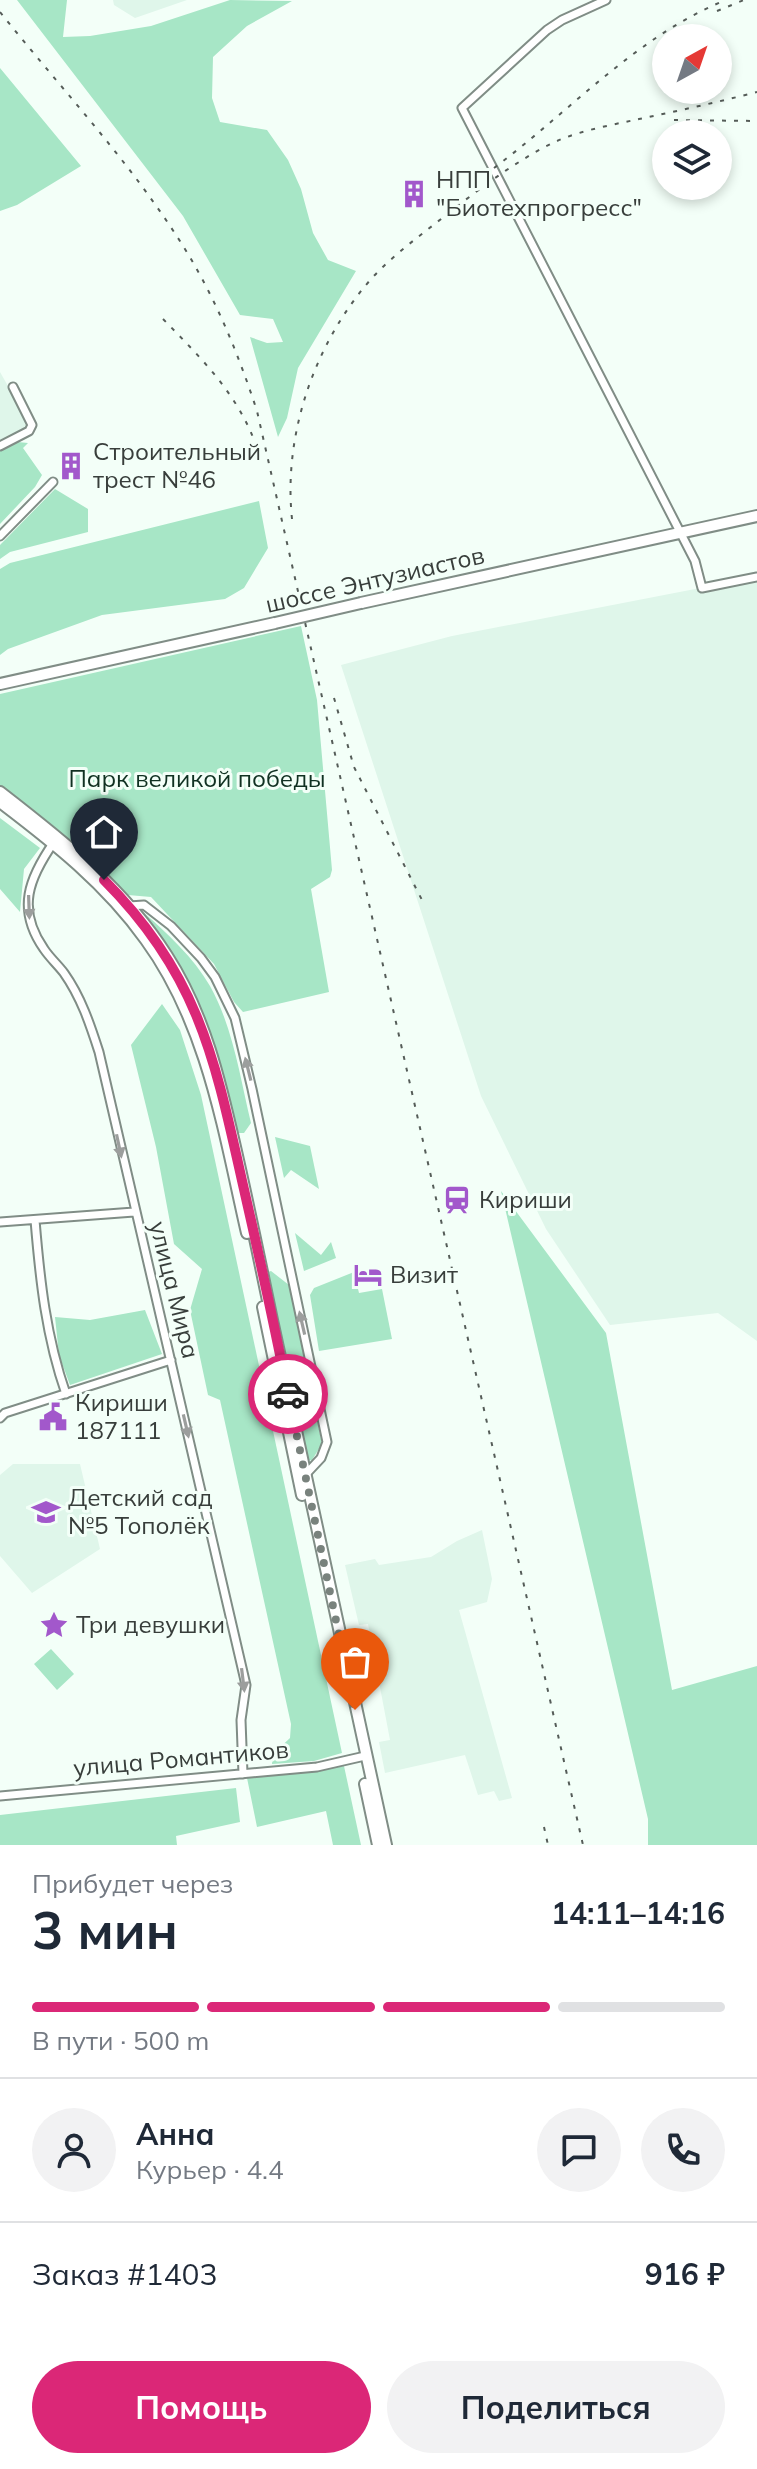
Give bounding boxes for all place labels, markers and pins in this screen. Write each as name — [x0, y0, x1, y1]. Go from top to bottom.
place label: НПП "Биотехпрогресс" — [436, 164, 642, 222]
building icon: НПП "Биотехпрогресс" — [399, 179, 429, 209]
place label: Строительный трест №46 — [93, 436, 261, 494]
building icon: Строительный трест №46 — [56, 451, 86, 481]
pin — [70, 798, 138, 880]
place label: Кириши — [479, 1184, 572, 1214]
station icon: Кириши — [442, 1185, 472, 1215]
place label: Визит — [390, 1259, 458, 1289]
hotel icon: Визит — [353, 1260, 383, 1290]
place label: Кириши 187111 — [75, 1387, 168, 1445]
public building icon: Кириши 187111 — [38, 1402, 68, 1432]
place label: Детский сад №5 Тополёк — [68, 1482, 213, 1540]
school or university icon: Детский сад №5 Тополёк — [31, 1497, 61, 1527]
place label: Три девушки — [76, 1609, 225, 1639]
place icon: Три девушки — [39, 1610, 69, 1640]
pin — [321, 1628, 389, 1710]

